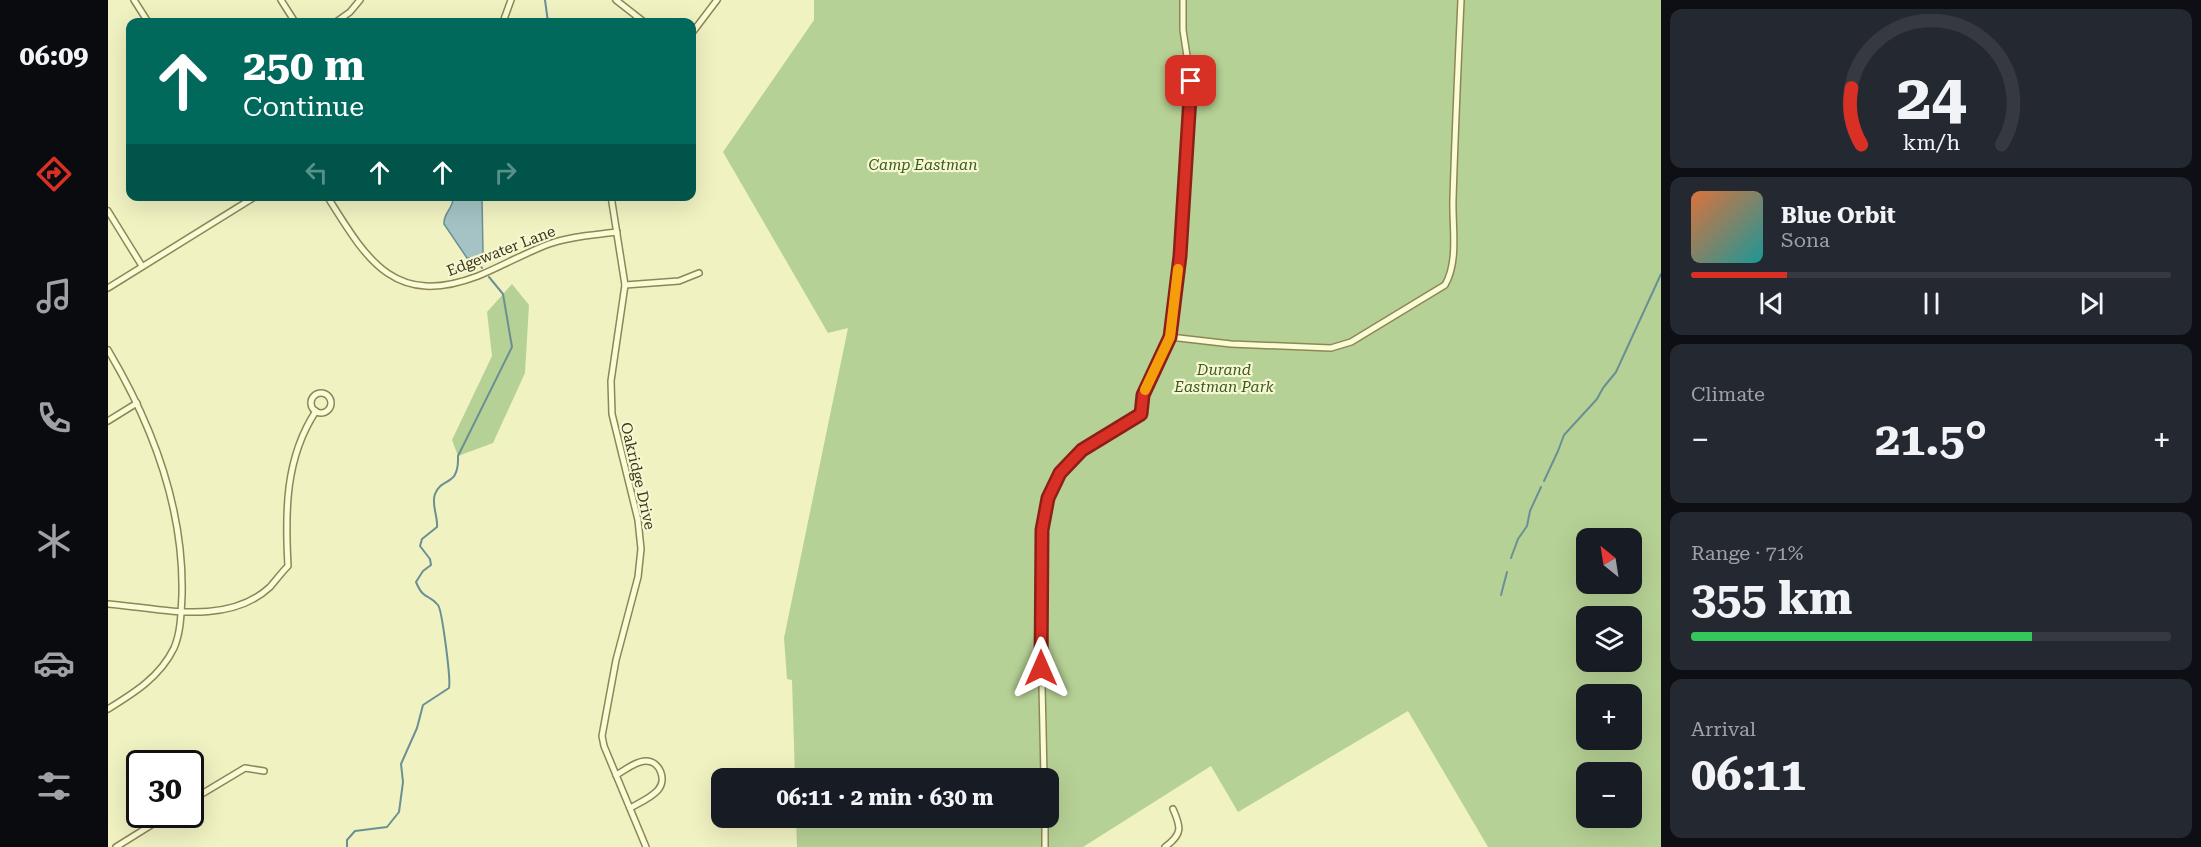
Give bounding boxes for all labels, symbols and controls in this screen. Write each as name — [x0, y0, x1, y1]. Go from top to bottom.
text: 06:09 — [20, 40, 88, 72]
text: 250 m — [243, 41, 365, 90]
icon: ahead — [144, 42, 222, 120]
pin — [1165, 55, 1216, 106]
text: 24 — [1896, 61, 1966, 134]
icon: arrive — [1174, 64, 1207, 97]
text: Continue — [243, 91, 364, 123]
text: km/h — [1902, 131, 1960, 156]
icon: directions — [33, 153, 75, 195]
icon: left — [300, 156, 333, 189]
icon: ahead — [363, 156, 396, 189]
icon: ahead — [426, 156, 459, 189]
icon: right — [489, 156, 522, 189]
park label: Camp Eastman — [869, 156, 977, 174]
text: Blue Orbit — [1781, 203, 1896, 228]
street label: Edgewater Lane — [444, 222, 558, 280]
text: Sona — [1781, 228, 1830, 252]
icon: music — [33, 275, 75, 317]
icon: previous — [1755, 287, 1788, 320]
icon: pause — [1915, 287, 1948, 320]
icon: next — [2075, 287, 2108, 320]
park label: Durand Eastman Park — [1173, 361, 1275, 396]
text: Climate — [1691, 382, 1765, 406]
icon: phone — [33, 397, 75, 439]
text: 21.5° — [1875, 413, 1987, 466]
text: − — [1691, 420, 1709, 459]
text: + — [2153, 420, 2171, 459]
street label: Oakridge Drive — [617, 421, 659, 531]
icon: climate — [33, 520, 75, 562]
north arrow — [1576, 528, 1642, 594]
map controls — [1576, 528, 1642, 828]
text: Range · 71% — [1691, 541, 1803, 565]
text: 355 km — [1691, 572, 1852, 625]
button: layers — [1576, 606, 1642, 672]
position arrow — [1009, 636, 1073, 700]
icon: car — [33, 642, 75, 684]
button: + — [1576, 684, 1642, 750]
text: Arrival — [1691, 717, 1756, 741]
text: 06:11 — [1691, 748, 1806, 801]
speed limit sign: 30 — [126, 750, 204, 828]
button: − — [1576, 762, 1642, 828]
icon: filters — [33, 765, 75, 807]
text: 06:11 · 2 min · 630 m — [776, 785, 994, 810]

